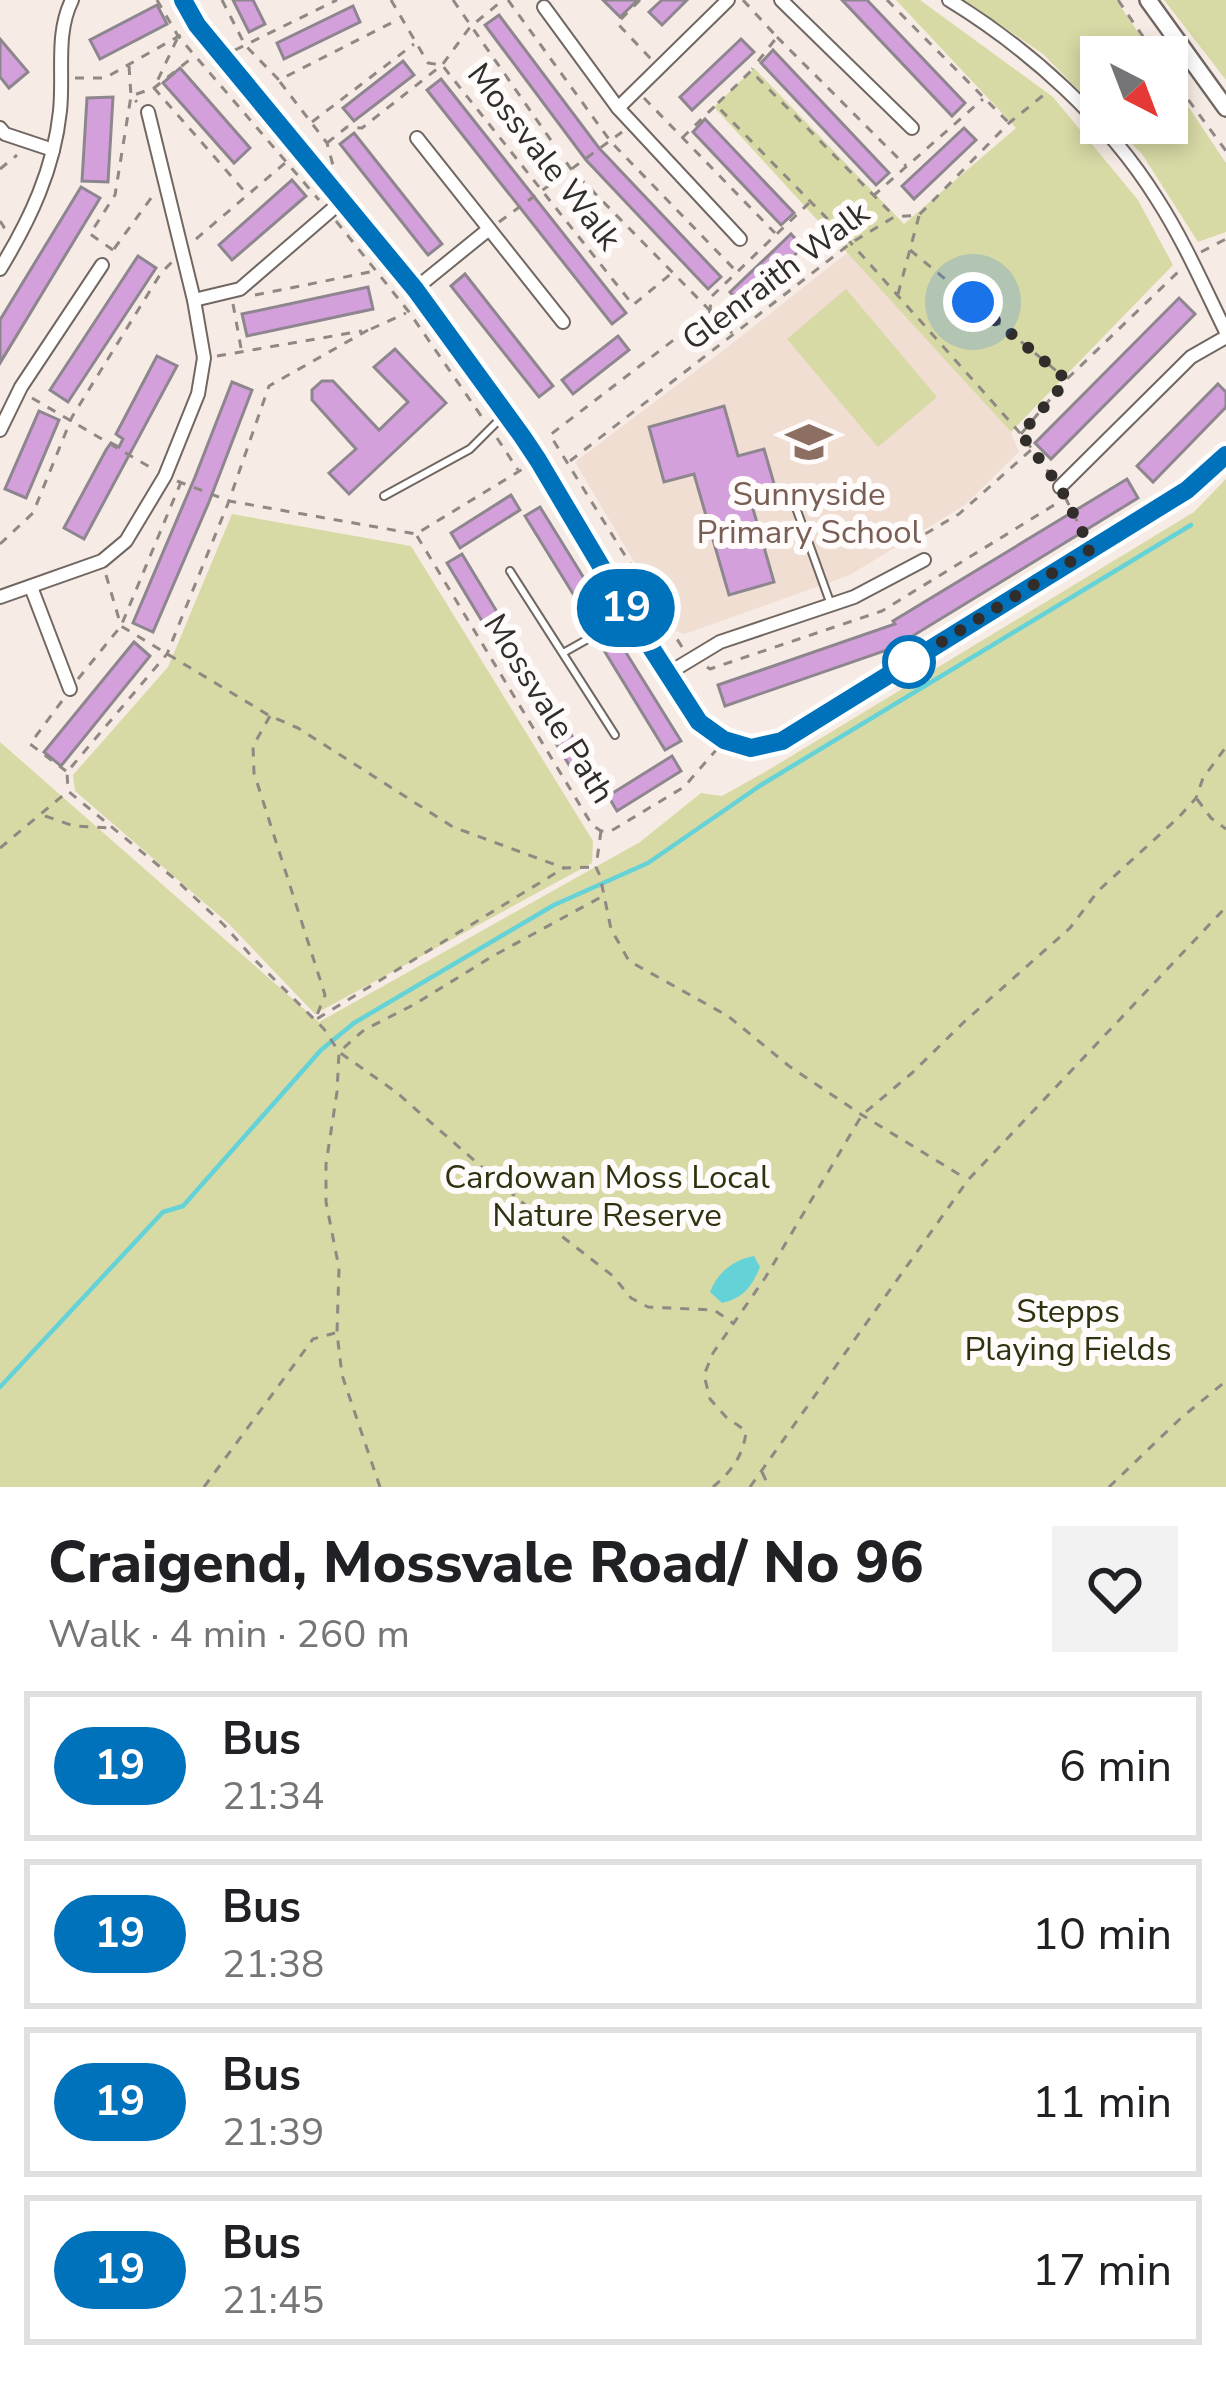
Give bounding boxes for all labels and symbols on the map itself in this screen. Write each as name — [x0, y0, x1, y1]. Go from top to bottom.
north arrow — [1080, 36, 1188, 144]
street label: Mossvale Walk — [457, 54, 631, 260]
street label: Glenraith Walk — [673, 191, 879, 361]
your location — [943, 272, 1003, 332]
school or university icon: Sunnyside Primary School — [784, 417, 834, 467]
place label: Sunnyside Primary School — [697, 472, 922, 555]
line badge: 19 — [572, 569, 680, 647]
street label: Mossvale Path — [473, 605, 625, 812]
unlabelled marker — [884, 637, 934, 687]
park label: Cardowan Moss Local Nature Reserve — [444, 1155, 770, 1238]
park label: Stepps Playing Fields — [964, 1289, 1172, 1372]

